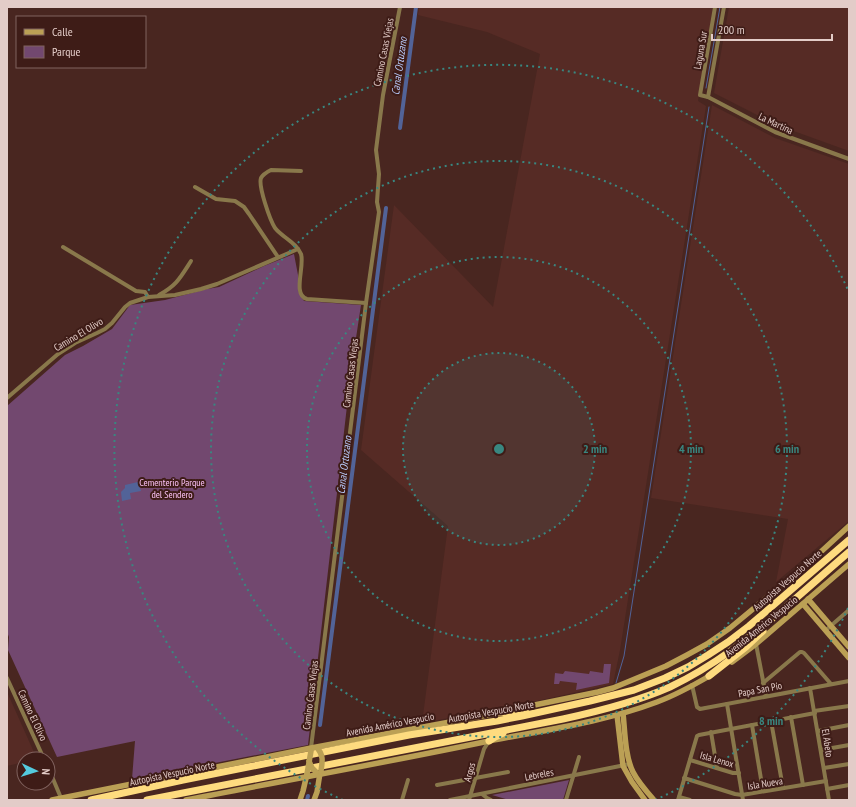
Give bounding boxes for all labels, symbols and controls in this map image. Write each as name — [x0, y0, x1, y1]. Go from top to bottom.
legend — [16, 16, 146, 68]
street label: Camino Casas Viejas — [370, 16, 397, 87]
scale bar — [712, 16, 832, 42]
text: 200 m — [718, 22, 745, 37]
text: Calle — [52, 24, 73, 39]
street label: Laguna Sur — [691, 30, 710, 70]
water label: Canal Ortuzano — [388, 35, 410, 96]
text: Parque — [52, 44, 81, 59]
street label: La Martina — [756, 110, 795, 137]
street label: Camino El Olivo — [51, 315, 105, 354]
street label: Camino Casas Viejas — [340, 337, 361, 408]
water label: Canal Ortuzano — [333, 434, 355, 495]
text: 2 min — [583, 441, 607, 456]
text: 4 min — [679, 441, 703, 456]
text: 6 min — [775, 441, 799, 456]
centre of rings — [492, 442, 506, 456]
park label: Cementerio Parque del Sendero — [139, 476, 205, 501]
street label: Autopista Vespucio Norte — [750, 547, 824, 614]
street label: Avenida Américo Vespucio — [722, 593, 800, 660]
street label: Camino Casas Viejas — [300, 659, 321, 730]
street label: Papa San Pío — [737, 679, 783, 700]
street label: Camino El Olivo — [15, 688, 50, 743]
street label: Autopista Vespucio Norte — [447, 698, 535, 725]
street label: Avenida Américo Vespucio — [345, 710, 435, 739]
text: 8 min — [759, 713, 783, 728]
street label: El Abeto — [819, 728, 836, 758]
street label: Isla Lenox — [698, 748, 735, 771]
north arrow — [16, 751, 56, 791]
street label: Autopista Vespucio Norte — [128, 758, 216, 789]
street label: Argos — [461, 760, 479, 783]
street label: Lebreles — [524, 765, 555, 784]
text: N — [39, 768, 53, 775]
street label: Isla Nueva — [746, 774, 784, 793]

